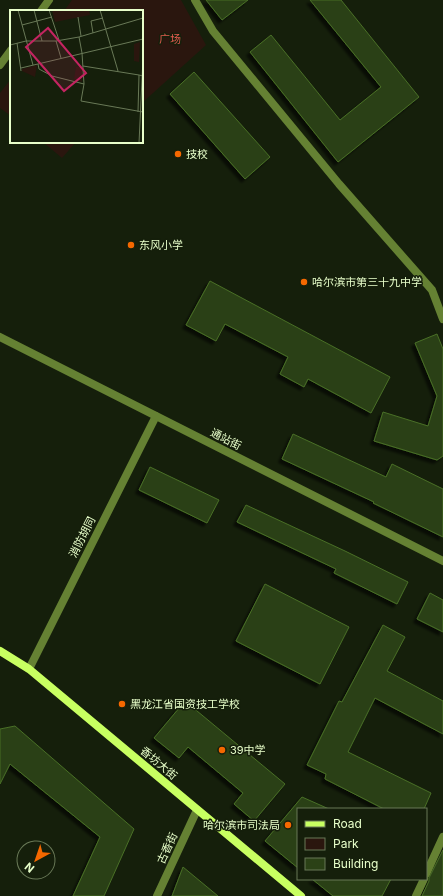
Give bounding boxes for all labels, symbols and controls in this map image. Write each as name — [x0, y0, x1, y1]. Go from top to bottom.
inset map — [10, 10, 143, 143]
park label: 广场 — [159, 32, 181, 46]
place label: 技校 — [186, 147, 208, 161]
marker: 技校 — [173, 149, 183, 159]
place label: 东风小学 — [139, 238, 183, 252]
marker: 东风小学 — [126, 240, 136, 250]
place label: 哈尔滨市第三十九中学 — [312, 275, 422, 289]
marker: 哈尔滨市第三十九中学 — [299, 277, 309, 287]
street label: 通站街 — [208, 425, 244, 453]
street label: 消防胡同 — [66, 514, 98, 560]
place label: 黑龙江省国资技工学校 — [130, 697, 240, 711]
marker: 黑龙江省国资技工学校 — [117, 699, 127, 709]
street label: 香坊大街 — [138, 743, 180, 783]
place label: 39中学 — [230, 743, 266, 757]
marker: 39中学 — [217, 745, 227, 755]
legend — [297, 808, 427, 880]
text: Road — [333, 816, 362, 831]
place label: 哈尔滨市司法局 — [203, 818, 280, 832]
marker: 哈尔滨市司法局 — [283, 820, 293, 830]
street label: 古香街 — [154, 830, 180, 866]
text: Park — [333, 836, 359, 851]
north arrow — [16, 840, 56, 880]
text: Building — [333, 856, 378, 871]
text: N — [22, 860, 37, 876]

